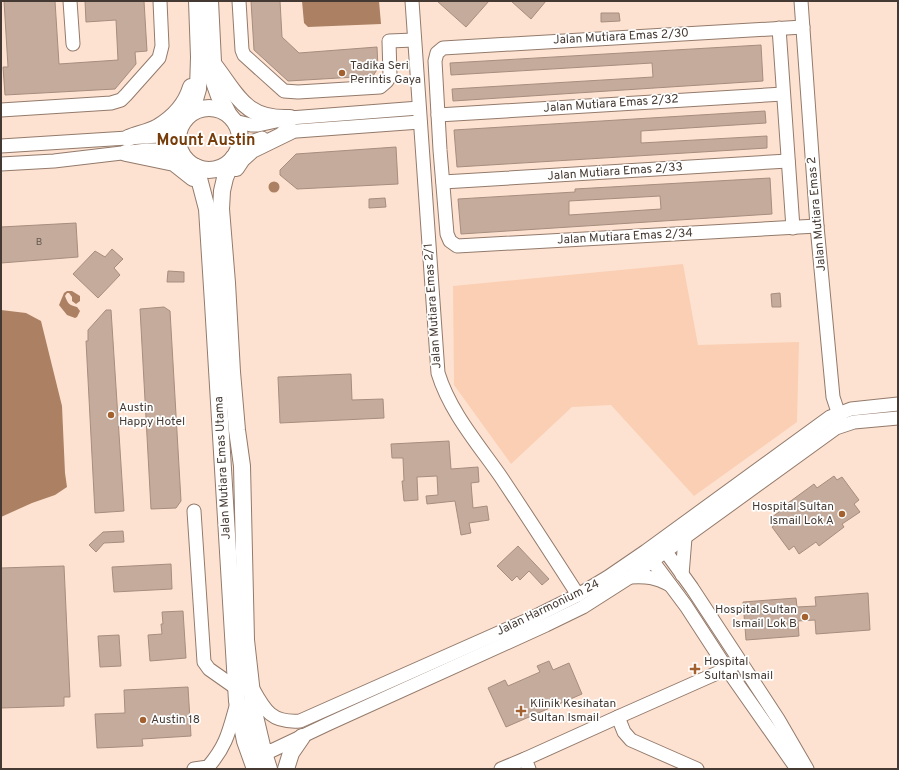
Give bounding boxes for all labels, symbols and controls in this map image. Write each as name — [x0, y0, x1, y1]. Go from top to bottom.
street label: Jalan Mutiara Emas 2/30 — [553, 25, 689, 49]
place label: Tadika Seri Perintis Gaya — [350, 58, 421, 88]
marker: Tadika Seri Perintis Gaya — [337, 68, 347, 78]
street label: Jalan Mutiara Emas 2/32 — [543, 91, 679, 117]
district label: Mount Austin — [157, 131, 255, 151]
street label: Jalan Mutiara Emas 2 — [804, 156, 830, 272]
street label: Jalan Mutiara Emas 2/33 — [547, 159, 683, 185]
street label: Jalan Mutiara Emas 2/34 — [557, 225, 693, 249]
house number: B — [36, 236, 42, 249]
street label: Jalan Mutiara Emas 2/1 — [421, 243, 445, 369]
street label: Jalan Mutiara Emas Utama — [211, 396, 235, 540]
place label: Austin Happy Hotel — [119, 400, 185, 430]
marker: Austin Happy Hotel — [106, 410, 116, 420]
place label: Hospital Sultan Ismail Lok A — [752, 499, 834, 529]
marker: Hospital Sultan Ismail Lok A — [837, 509, 847, 519]
street label: Jalan Harmonium 24 — [494, 576, 602, 640]
place label: Hospital Sultan Ismail Lok B — [715, 602, 797, 632]
marker: Hospital Sultan Ismail Lok B — [800, 612, 810, 622]
place label: Hospital Sultan Ismail — [704, 654, 773, 684]
marker: Hospital Sultan Ismail — [689, 663, 701, 675]
place label: Klinik Kesihatan Sultan Ismail — [530, 696, 616, 726]
marker: Klinik Kesihatan Sultan Ismail — [515, 705, 527, 717]
place label: Austin 18 — [151, 712, 200, 728]
marker: Austin 18 — [138, 715, 148, 725]

